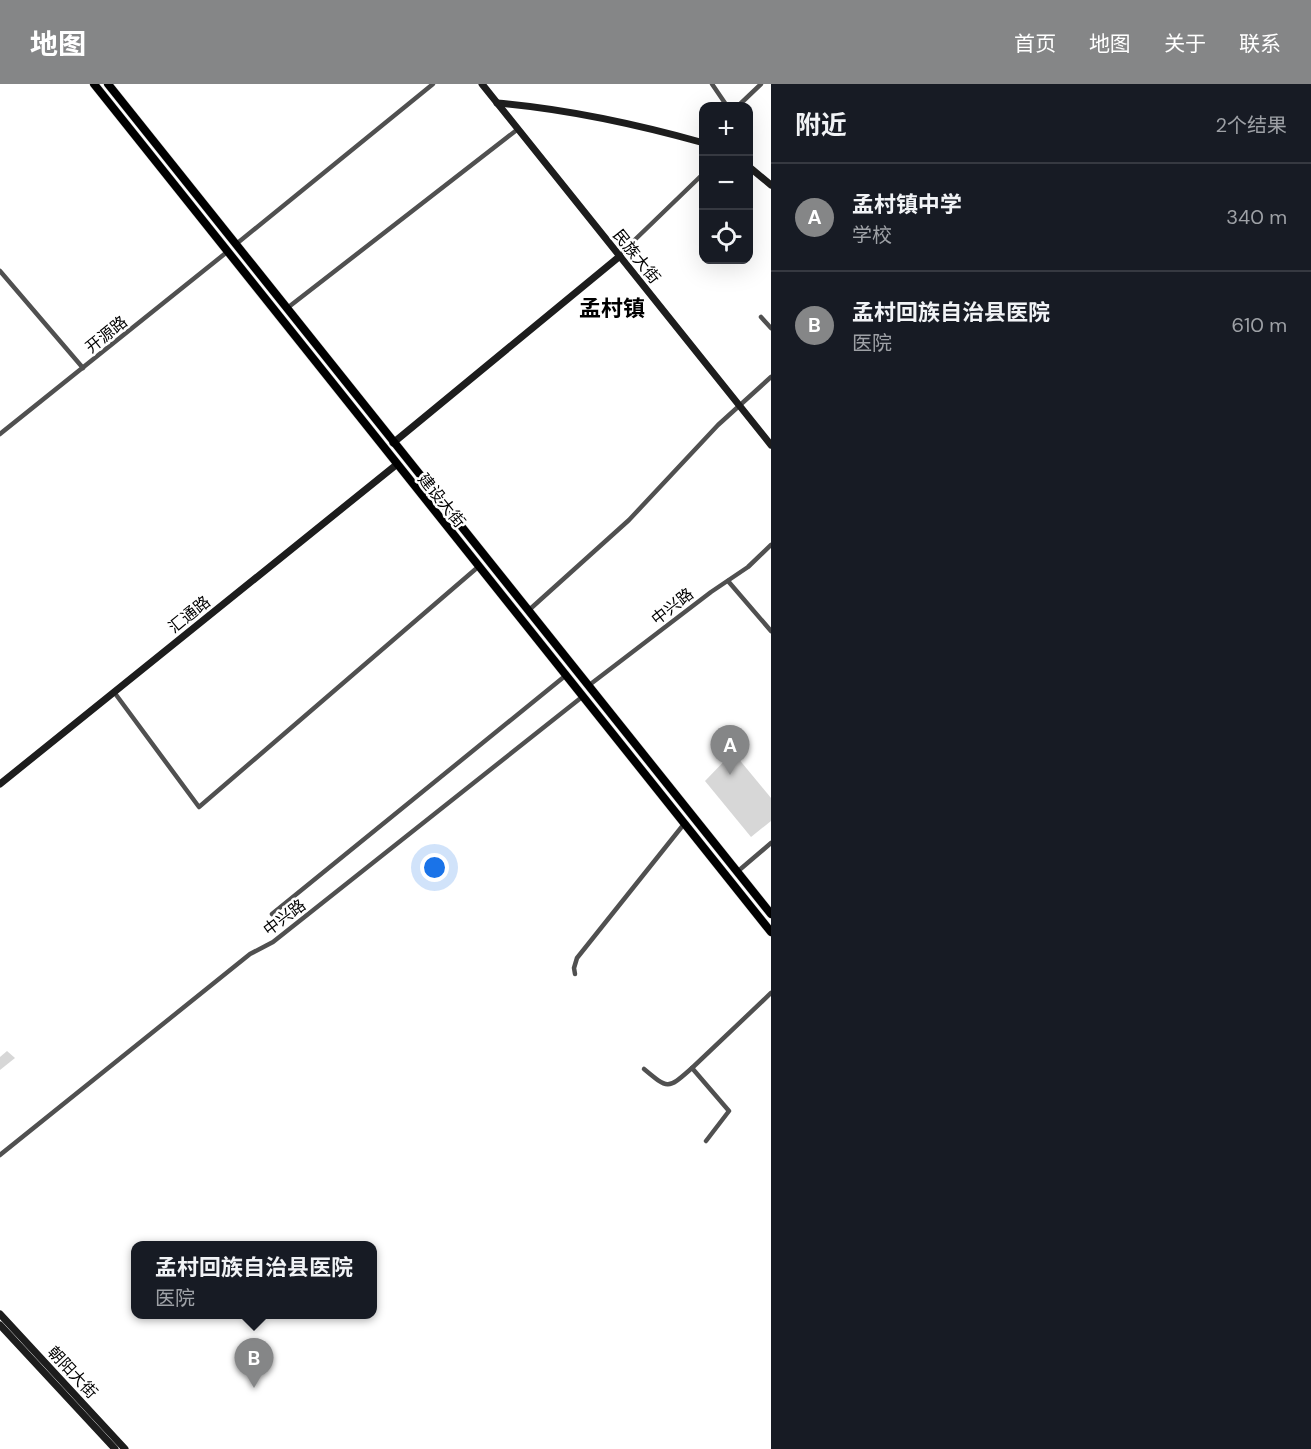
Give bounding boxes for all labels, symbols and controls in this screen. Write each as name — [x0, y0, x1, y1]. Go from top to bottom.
text: 地图 — [30, 26, 86, 63]
text: 首页 — [1014, 30, 1056, 58]
text: 地图 — [1089, 30, 1131, 58]
text: 关于 — [1164, 30, 1206, 58]
text: 联系 — [1239, 30, 1281, 58]
map controls — [699, 102, 753, 264]
button: + — [699, 102, 753, 156]
text: 附近 — [795, 108, 847, 142]
text: 2个结果 — [1215, 112, 1287, 138]
button: − — [699, 156, 753, 210]
text: 孟村镇中学 — [852, 190, 962, 219]
text: A — [807, 204, 822, 230]
text: 340 m — [1226, 204, 1287, 230]
button: locate — [699, 210, 753, 264]
text: 学校 — [852, 222, 892, 248]
street label: 民族大街 — [608, 225, 665, 288]
district label: 孟村镇 — [579, 294, 645, 323]
text: 孟村回族自治县医院 — [852, 298, 1050, 327]
street label: 开源路 — [81, 311, 132, 358]
text: B — [808, 312, 821, 338]
text: 610 m — [1231, 312, 1287, 338]
text: 医院 — [852, 330, 892, 356]
street label: 建设大街 — [413, 469, 470, 532]
street label: 中兴路 — [647, 583, 698, 629]
street label: 汇通路 — [164, 591, 215, 638]
pin: A — [710, 726, 750, 775]
your location — [420, 853, 449, 882]
street label: 中兴路 — [259, 895, 310, 940]
popup — [131, 1241, 377, 1319]
text: 孟村回族自治县医院 — [155, 1253, 353, 1282]
text: 医院 — [155, 1285, 195, 1311]
pin: B — [234, 1338, 274, 1388]
street label: 朝阳大街 — [43, 1342, 102, 1403]

